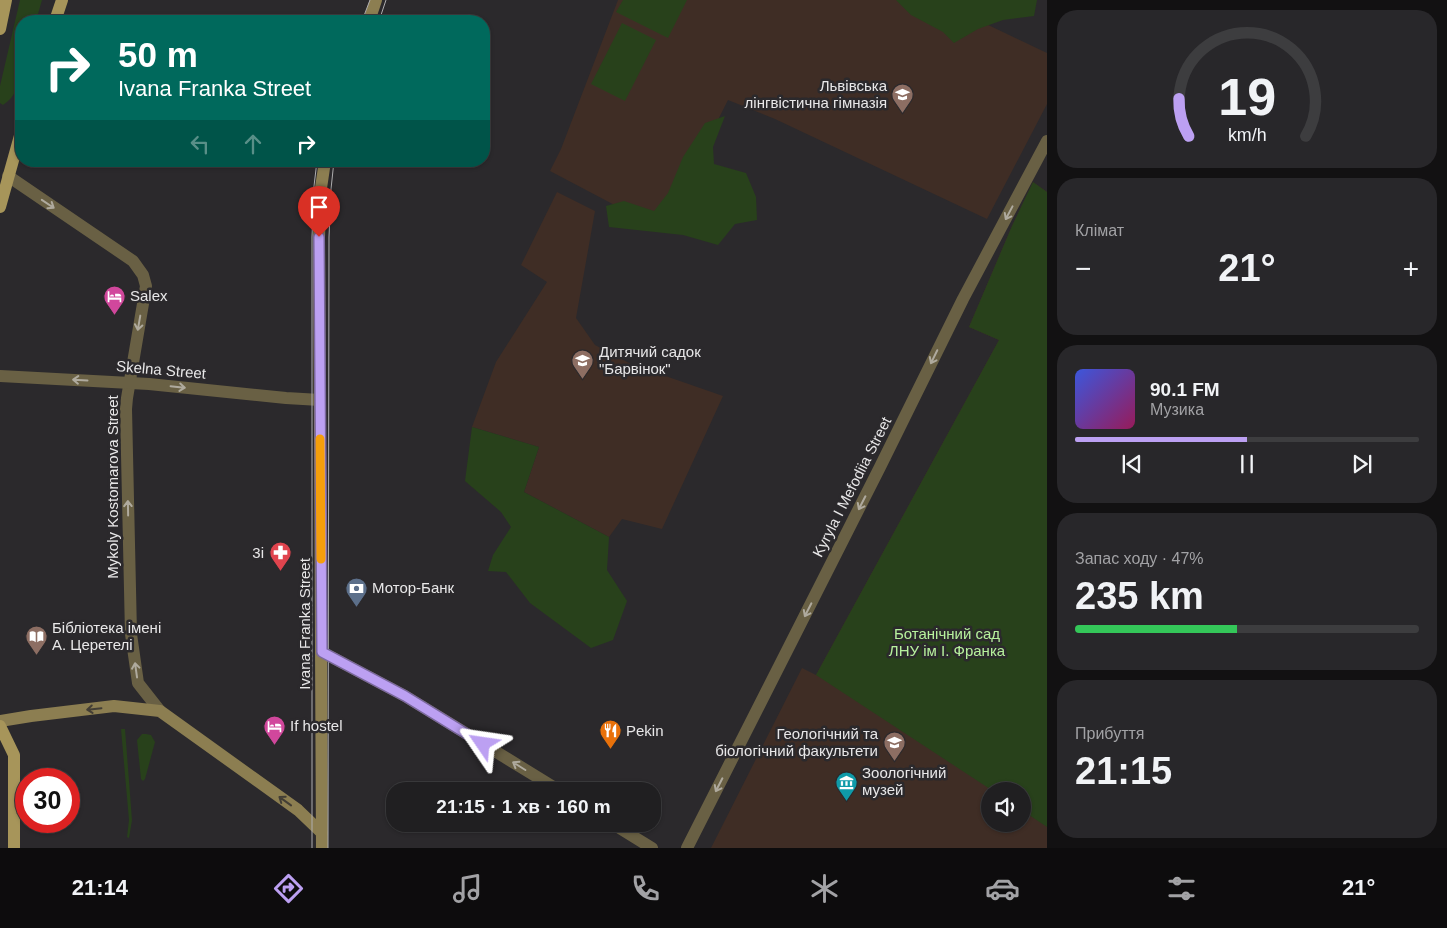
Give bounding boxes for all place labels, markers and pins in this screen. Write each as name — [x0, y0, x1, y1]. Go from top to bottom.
place label: Львівська лінгвістична гімназія — [745, 77, 888, 111]
school or university icon: Львівська лінгвістична гімназія — [891, 83, 915, 114]
pin — [298, 186, 340, 237]
hotel icon: Salex — [102, 284, 126, 315]
place label: Salex — [130, 287, 168, 304]
place label: Дитячий садок "Барвінок" — [599, 343, 701, 377]
school or university icon: Дитячий садок "Барвінок" — [571, 349, 595, 380]
pharmacy icon: 3i — [268, 541, 292, 572]
place label: 3i — [252, 544, 264, 561]
bank icon: Мотор-Банк — [344, 576, 368, 607]
place label: Мотор-Банк — [372, 579, 455, 596]
place label: Бібліотека імені А. Церетелі — [52, 619, 161, 653]
library icon: Бібліотека імені А. Церетелі — [24, 625, 48, 656]
hotel icon: If hostel — [262, 714, 286, 745]
place label: If hostel — [290, 717, 343, 734]
restaurant icon: Pekin — [598, 719, 622, 750]
place label: Pekin — [626, 722, 664, 739]
place label: Геологічний та біологічний факультети — [715, 725, 879, 759]
school or university icon: Геологічний та біологічний факультети — [882, 731, 906, 762]
place label: Зоологічний музей — [862, 764, 946, 798]
museum icon: Зоологічний музей — [834, 770, 858, 801]

